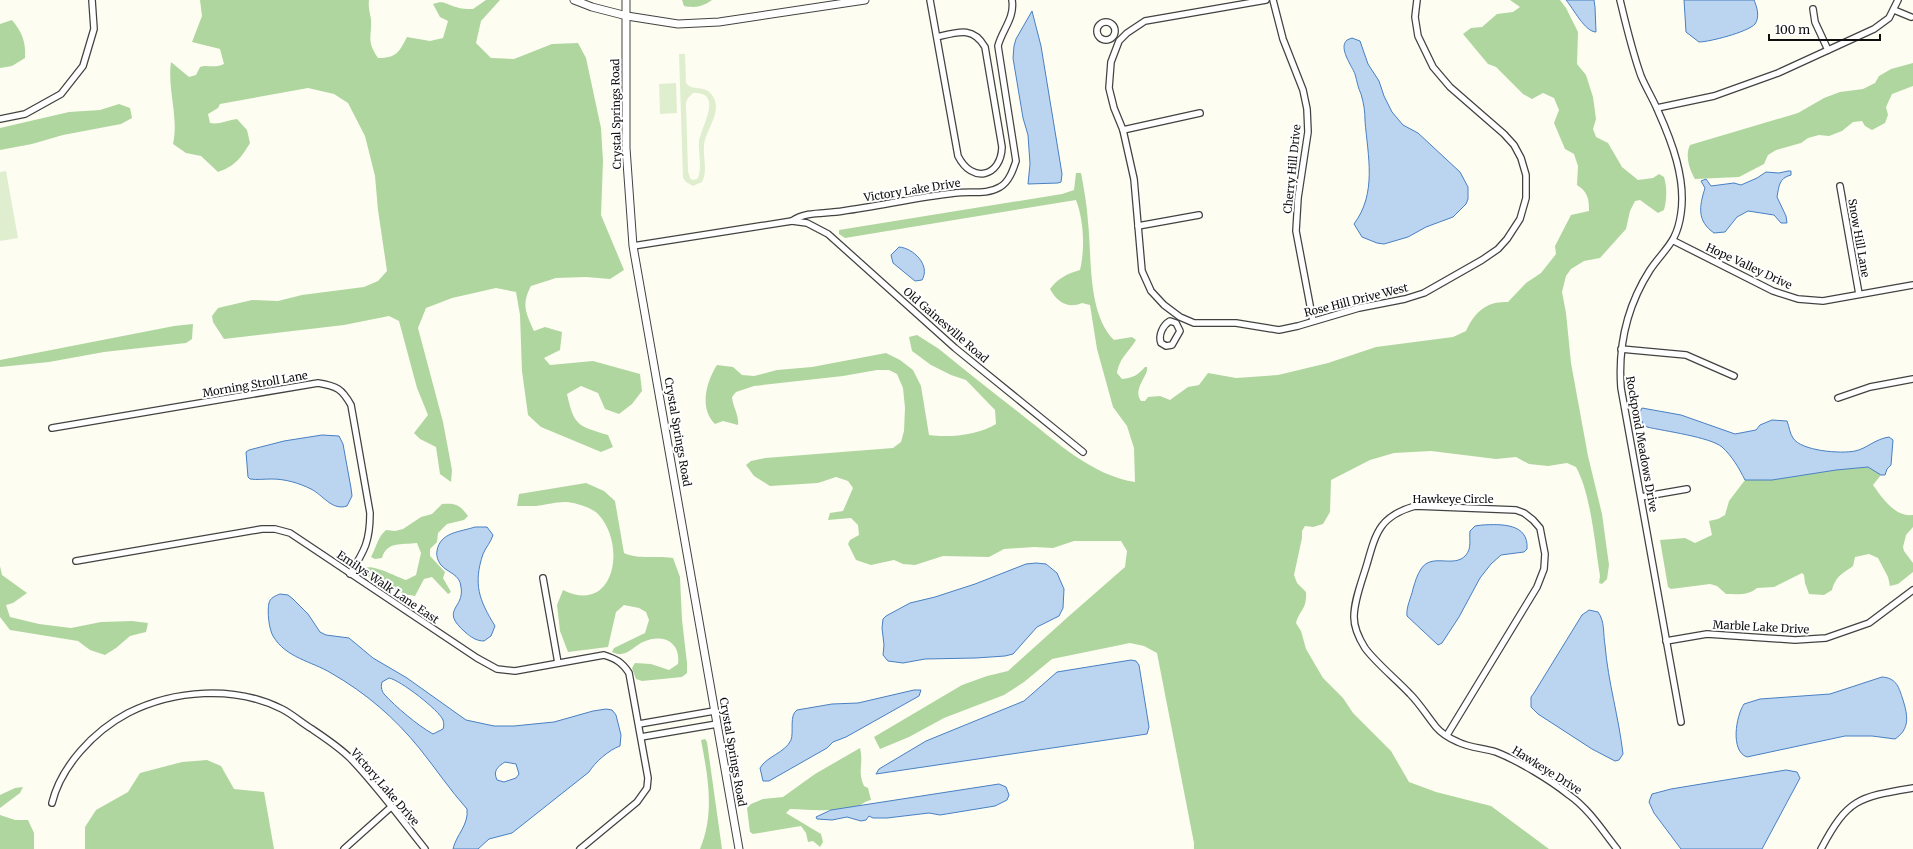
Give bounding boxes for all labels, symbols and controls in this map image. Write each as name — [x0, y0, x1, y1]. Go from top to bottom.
scale bar — [1769, 16, 1880, 42]
text: 100 m — [1775, 22, 1810, 37]
street label: Crystal Springs Road — [608, 58, 624, 169]
street label: Cherry Hill Drive — [1280, 123, 1304, 214]
street label: Victory Lake Drive — [862, 175, 962, 205]
street label: Snow Hill Lane — [1845, 198, 1873, 279]
street label: Hope Valley Drive — [1704, 240, 1794, 292]
street label: Rose Hill Drive West — [1303, 280, 1410, 320]
street label: Old Gainesville Road — [901, 284, 992, 366]
street label: Morning Stroll Lane — [201, 368, 309, 400]
street label: Rockpond Meadows Drive — [1623, 375, 1661, 514]
street label: Crystal Springs Road — [662, 376, 695, 488]
street label: Hawkeye Circle — [1413, 492, 1494, 506]
street label: Emilys Walk Lane East — [334, 548, 442, 627]
street label: Marble Lake Drive — [1712, 617, 1810, 637]
street label: Crystal Springs Road — [717, 696, 750, 808]
street label: Hawkeye Drive — [1510, 743, 1585, 797]
street label: Victory Lake Drive — [347, 745, 422, 829]

